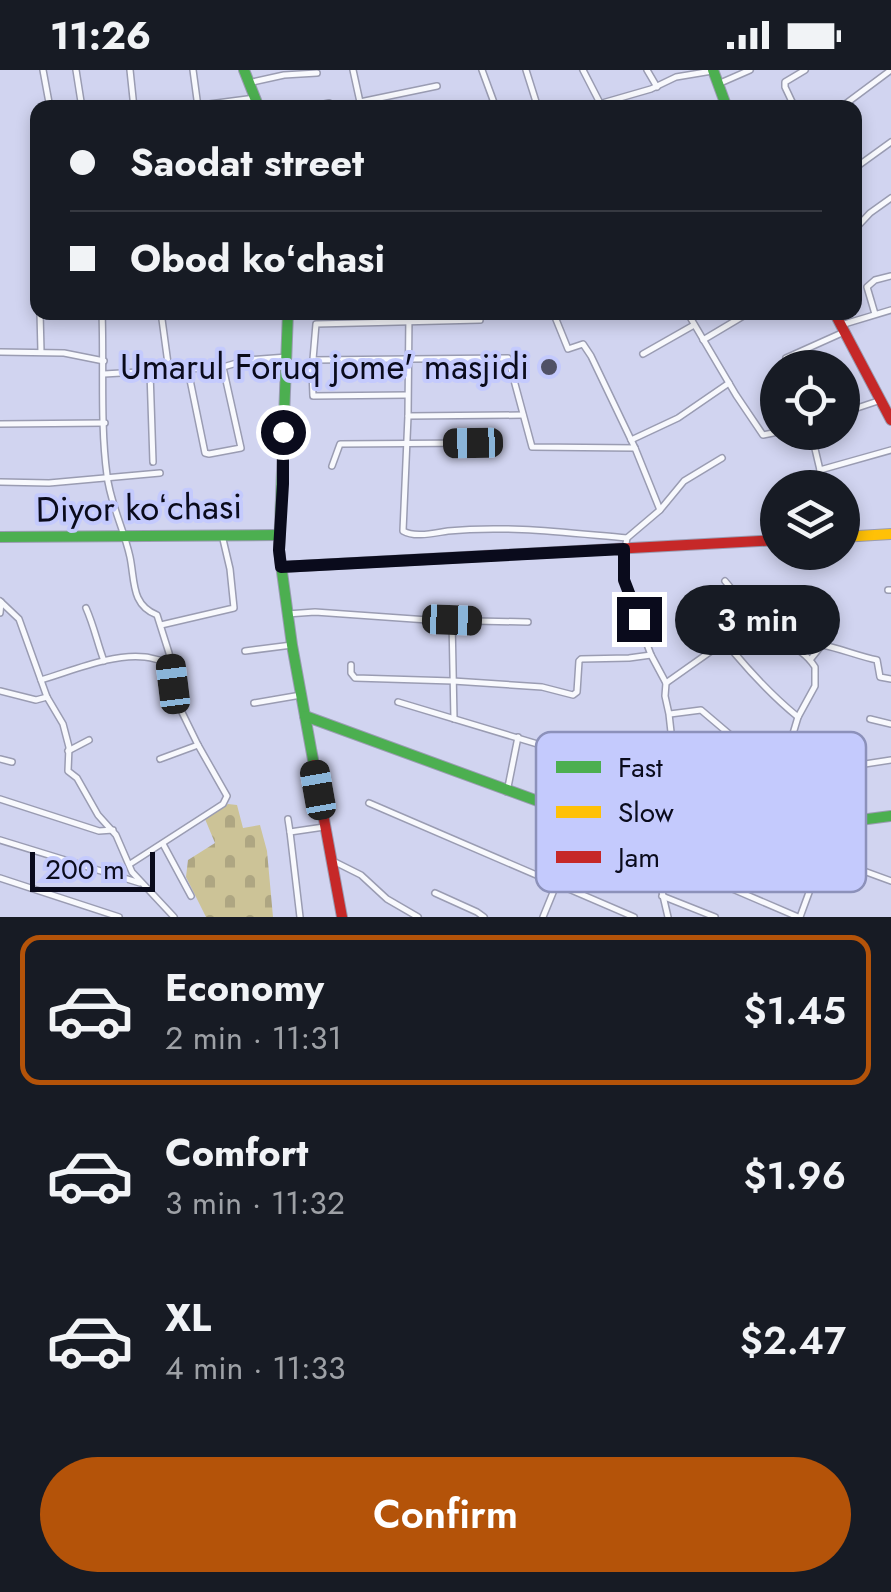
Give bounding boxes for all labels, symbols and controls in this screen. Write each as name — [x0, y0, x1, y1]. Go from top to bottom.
text: 11:26 — [50, 8, 151, 63]
text: Saodat street — [130, 135, 364, 190]
text: Obod koʻchasi — [130, 231, 385, 286]
place label: Umarul Foruq jome' masjidi — [120, 342, 529, 392]
map controls — [760, 350, 860, 570]
button: locate — [760, 350, 860, 450]
marker: Umarul Foruq jome' masjidi — [538, 356, 560, 378]
route start — [261, 410, 306, 455]
car — [443, 427, 503, 459]
button: layers — [760, 470, 860, 570]
street label: Diyor koʻchasi — [35, 481, 243, 535]
callout: 3 min — [674, 584, 839, 654]
route end — [617, 597, 662, 642]
text: 3 min — [717, 597, 798, 643]
car — [421, 604, 483, 636]
car — [154, 652, 192, 716]
legend — [536, 732, 866, 892]
text: Fast — [618, 747, 663, 788]
car — [298, 758, 338, 822]
text: Slow — [618, 792, 674, 833]
text: Jam — [614, 837, 660, 878]
scale bar — [30, 847, 155, 891]
text: 200 m — [45, 849, 125, 890]
text: Economy — [165, 960, 324, 1015]
icon: car — [45, 965, 135, 1055]
text: $1.45 — [744, 983, 846, 1038]
text: 2 min · 11:31 — [165, 1015, 342, 1061]
text: Comfort — [165, 1125, 308, 1180]
icon: car — [45, 1130, 135, 1220]
text: $1.96 — [744, 1148, 846, 1203]
text: 3 min · 11:32 — [165, 1180, 345, 1226]
text: XL — [165, 1290, 211, 1345]
icon: car — [45, 1295, 135, 1385]
text: $2.47 — [740, 1313, 846, 1368]
text: 4 min · 11:33 — [165, 1345, 345, 1391]
button: Confirm — [40, 1457, 851, 1572]

